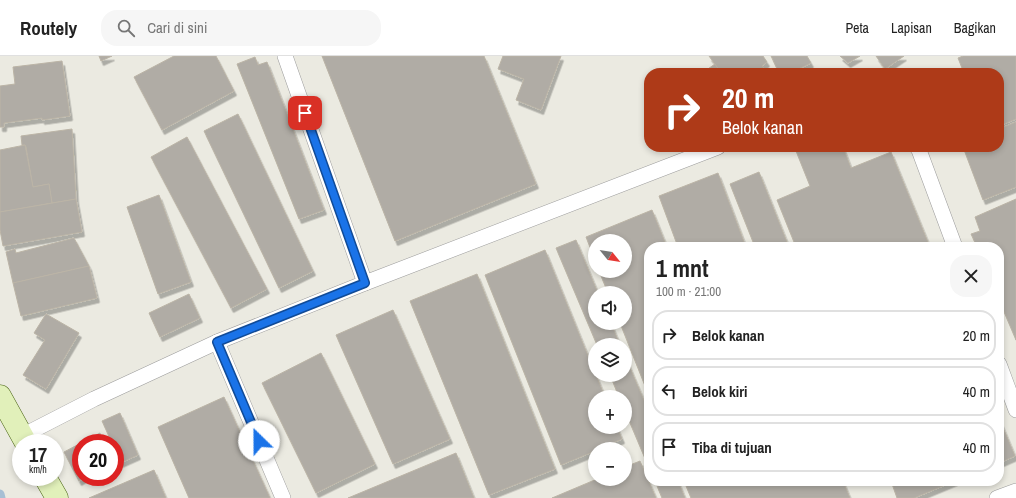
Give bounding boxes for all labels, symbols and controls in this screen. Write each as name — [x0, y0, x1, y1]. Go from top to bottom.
search box — [101, 10, 381, 46]
text: Routely — [20, 15, 77, 41]
icon: search — [115, 17, 137, 39]
text: Cari di sini — [147, 17, 207, 38]
text: Peta — [845, 19, 869, 37]
text: Lapisan — [891, 19, 932, 37]
text: Bagikan — [954, 19, 996, 37]
text: 20 m — [722, 79, 774, 117]
icon: right — [656, 84, 708, 136]
pin — [288, 96, 322, 130]
icon: arrive — [294, 102, 316, 124]
text: Belok kanan — [722, 115, 803, 140]
north arrow — [588, 234, 632, 278]
map controls — [588, 234, 632, 486]
text: 1 mnt — [656, 252, 709, 284]
button: close — [950, 255, 992, 297]
text: 100 m · 21:00 — [656, 283, 721, 300]
button: sound — [588, 286, 632, 330]
icon: right — [658, 324, 680, 346]
text: Belok kanan — [692, 325, 764, 346]
text: 20 m — [963, 325, 990, 346]
button: layers — [588, 338, 632, 382]
icon: left — [658, 380, 680, 402]
text: Belok kiri — [692, 381, 747, 402]
text: 40 m — [963, 381, 990, 402]
button: + — [588, 390, 632, 434]
position arrow — [238, 420, 280, 462]
speed limit sign: 20 — [72, 434, 124, 486]
icon: arrive — [658, 436, 680, 458]
text: Tiba di tujuan — [692, 437, 772, 458]
text: 40 m — [963, 437, 990, 458]
text: 17 — [29, 441, 47, 468]
button: − — [588, 442, 632, 486]
text: km/h — [29, 463, 47, 476]

